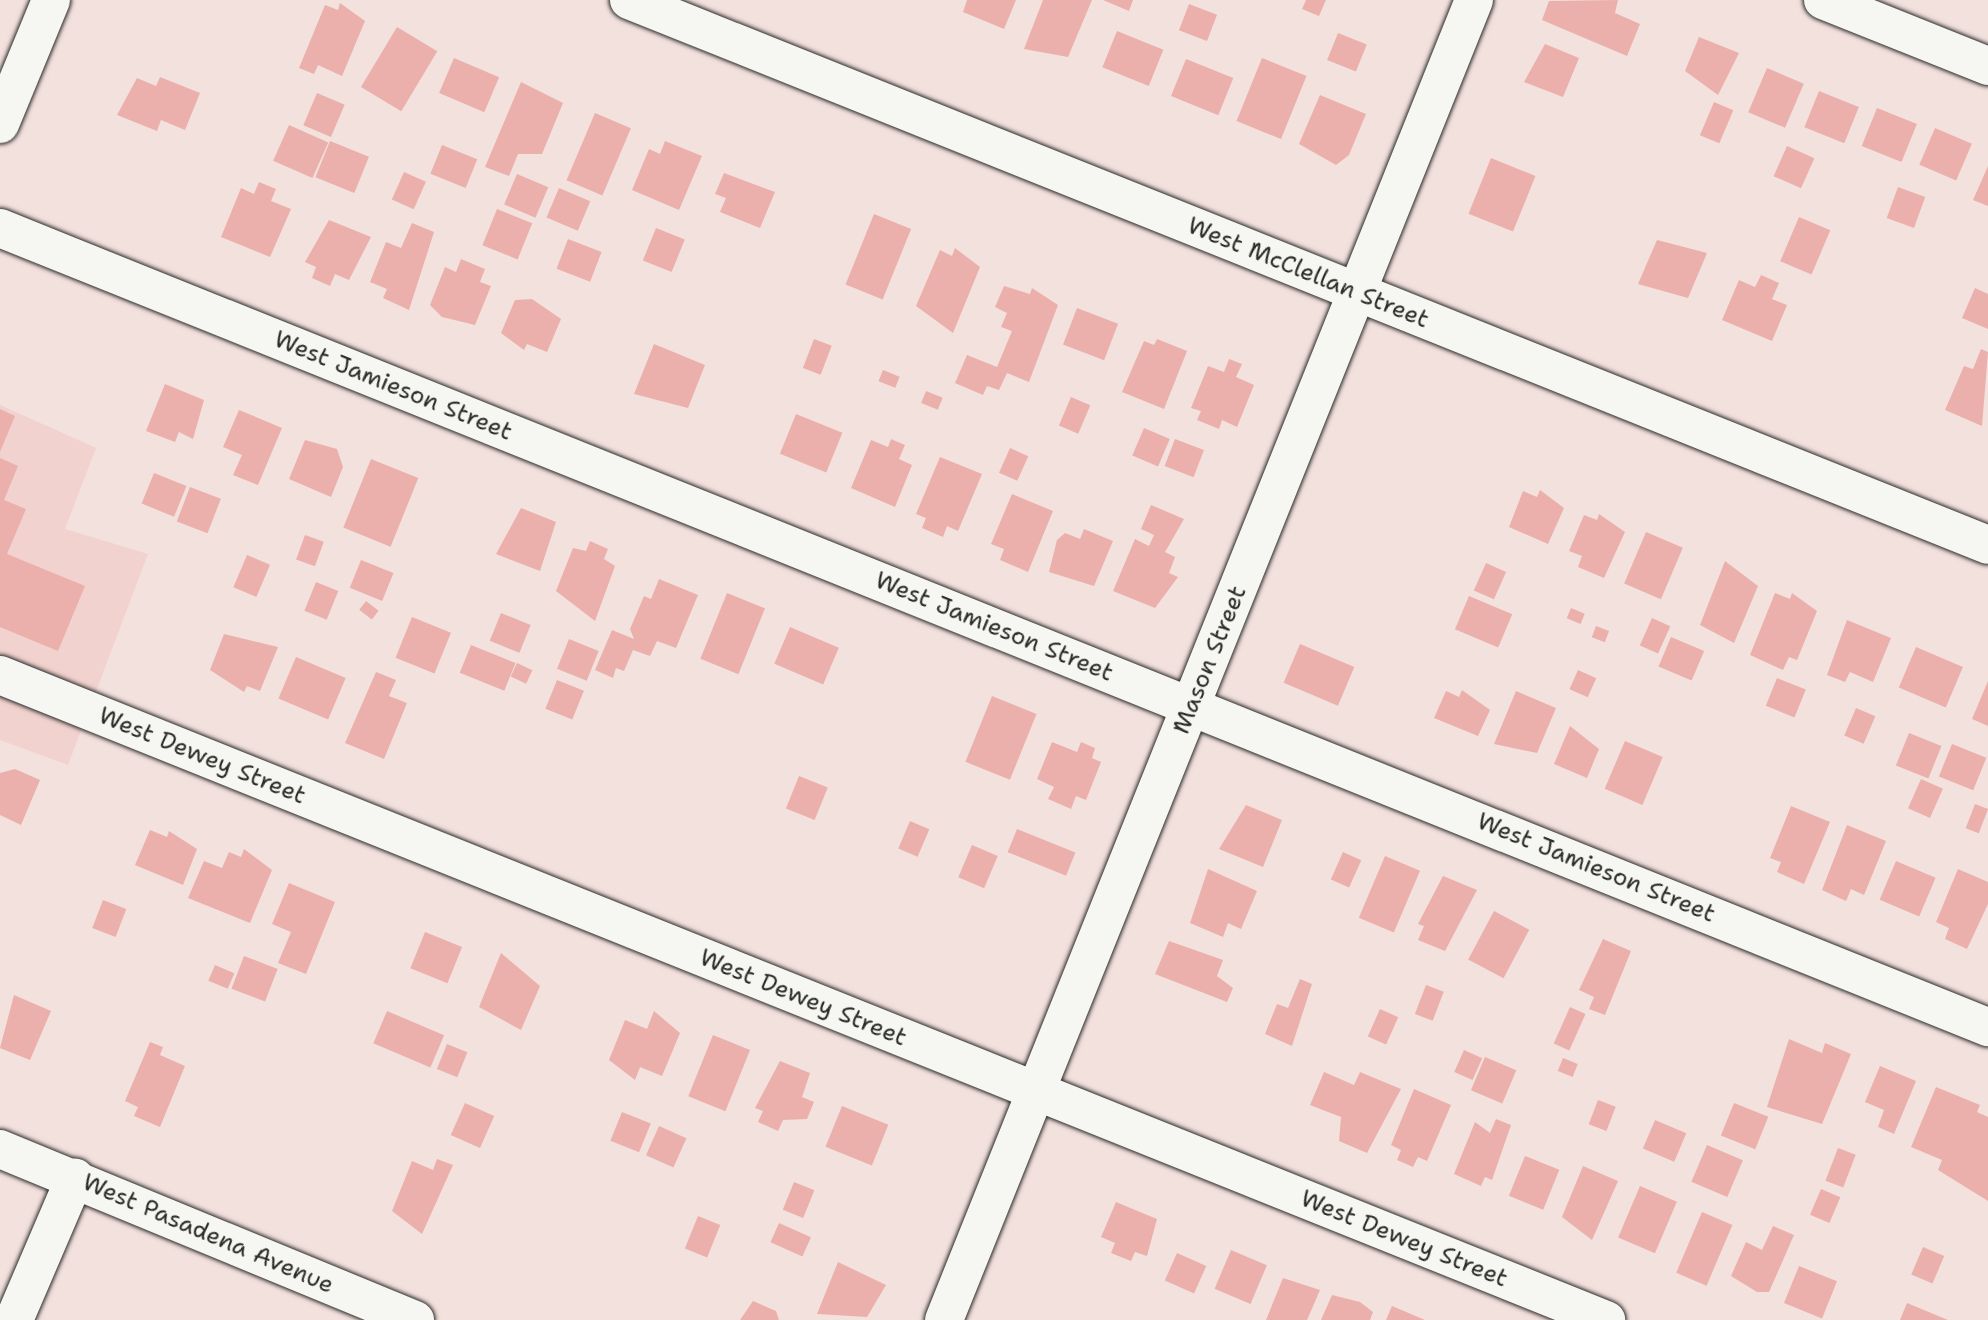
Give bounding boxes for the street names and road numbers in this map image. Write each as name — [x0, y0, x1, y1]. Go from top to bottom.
street label: West McClellan Street — [1183, 211, 1433, 335]
street label: West Jamieson Street — [270, 325, 516, 447]
street label: West Jamieson Street — [871, 566, 1117, 688]
street label: Mason Street — [1167, 582, 1253, 738]
street label: West Dewey Street — [94, 701, 310, 811]
street label: West Jamieson Street — [1473, 807, 1719, 929]
street label: West Dewey Street — [695, 943, 911, 1053]
street label: West Pasadena Avenue — [78, 1168, 338, 1300]
street label: West Dewey Street — [1296, 1184, 1512, 1294]

